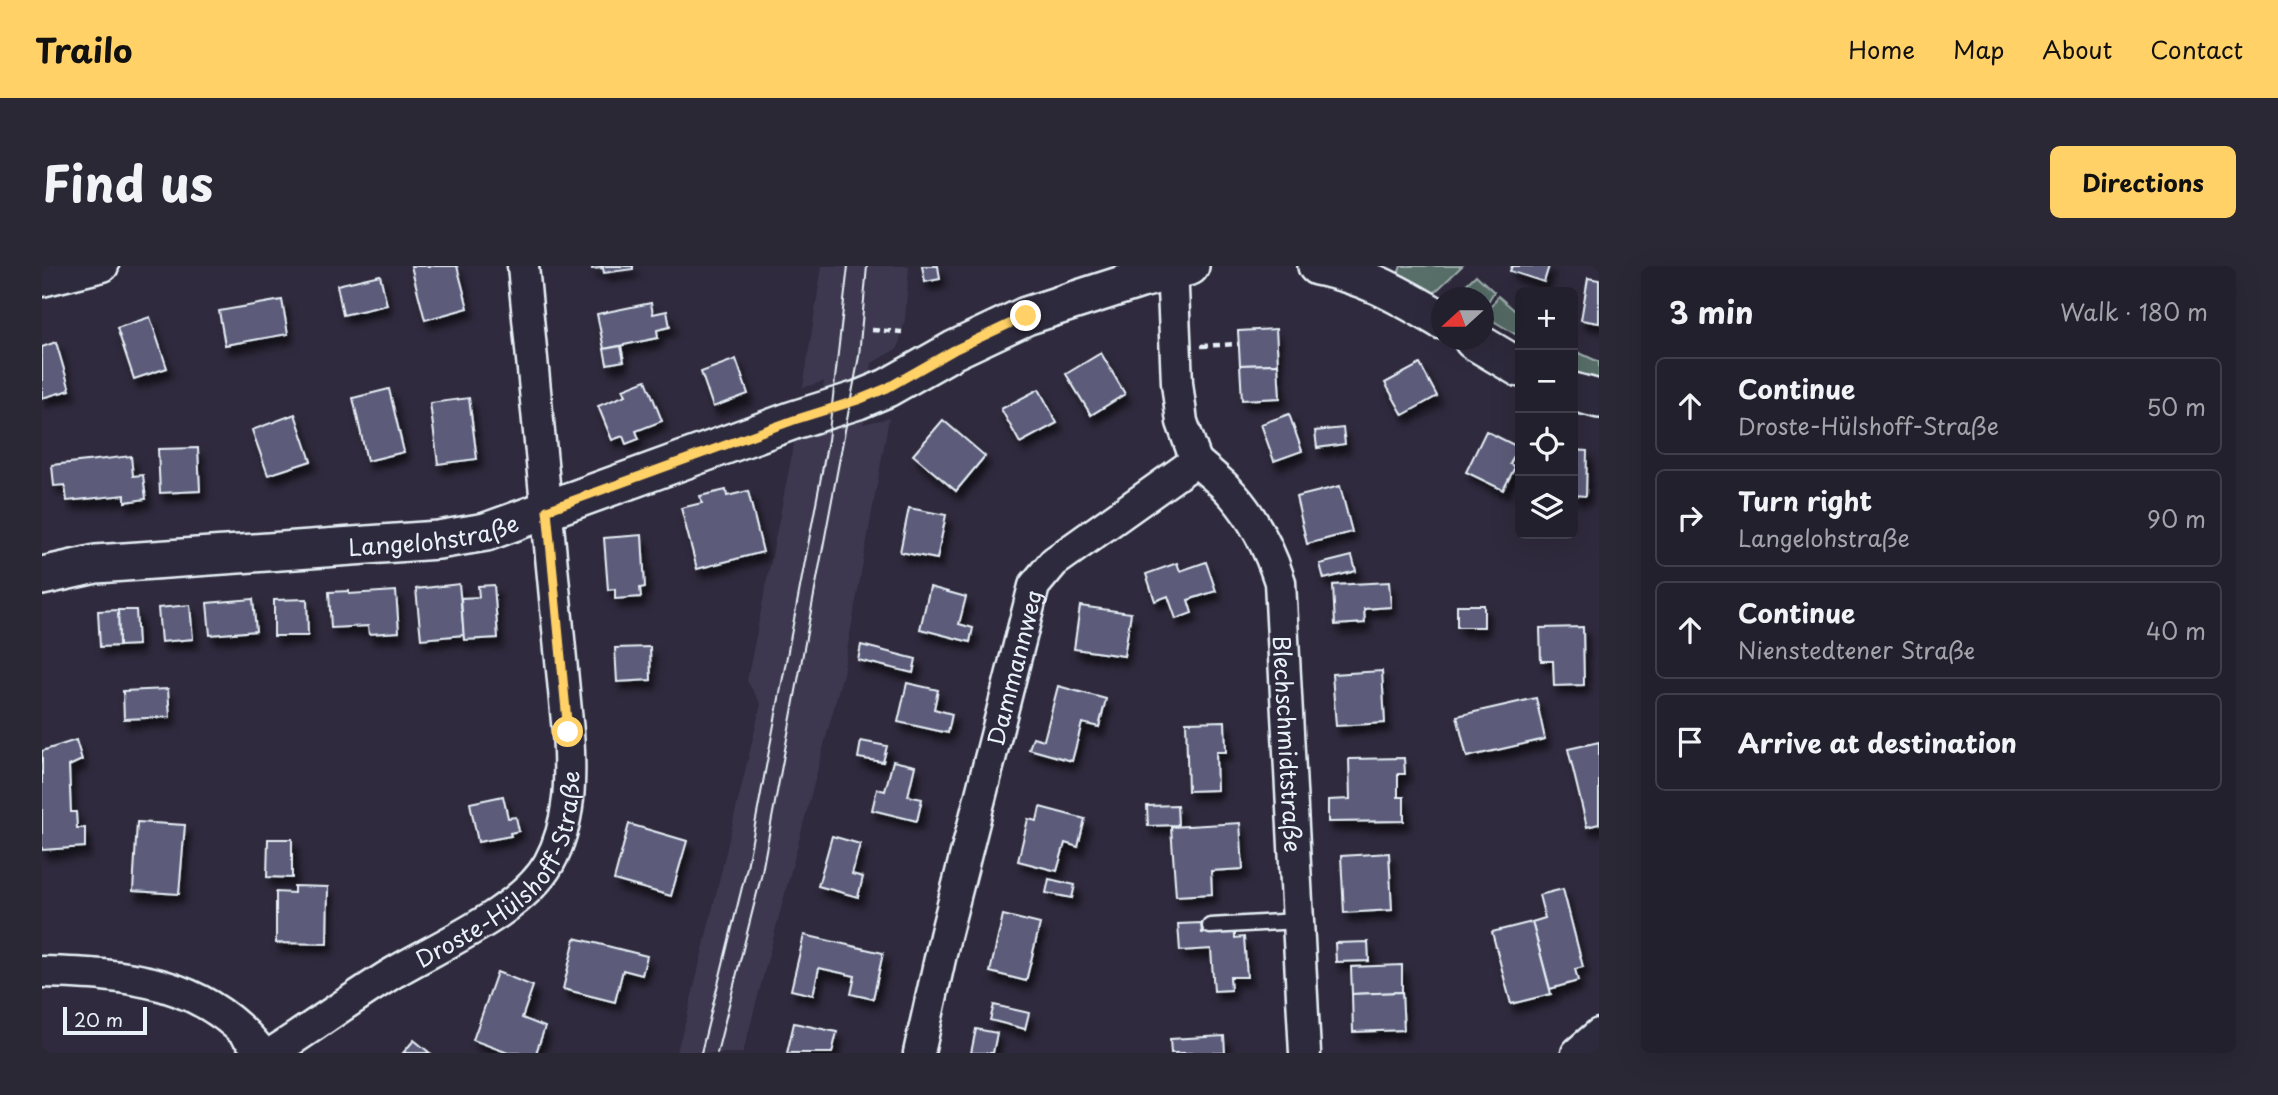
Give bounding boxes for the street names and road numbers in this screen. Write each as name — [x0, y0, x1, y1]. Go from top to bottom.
street label: Langelohstraße — [347, 504, 523, 564]
street label: Dammannweg — [977, 585, 1050, 749]
street label: Blechschmidtstraße — [1265, 635, 1312, 853]
street label: Droste-Hülshoff-Straße — [408, 770, 587, 975]

